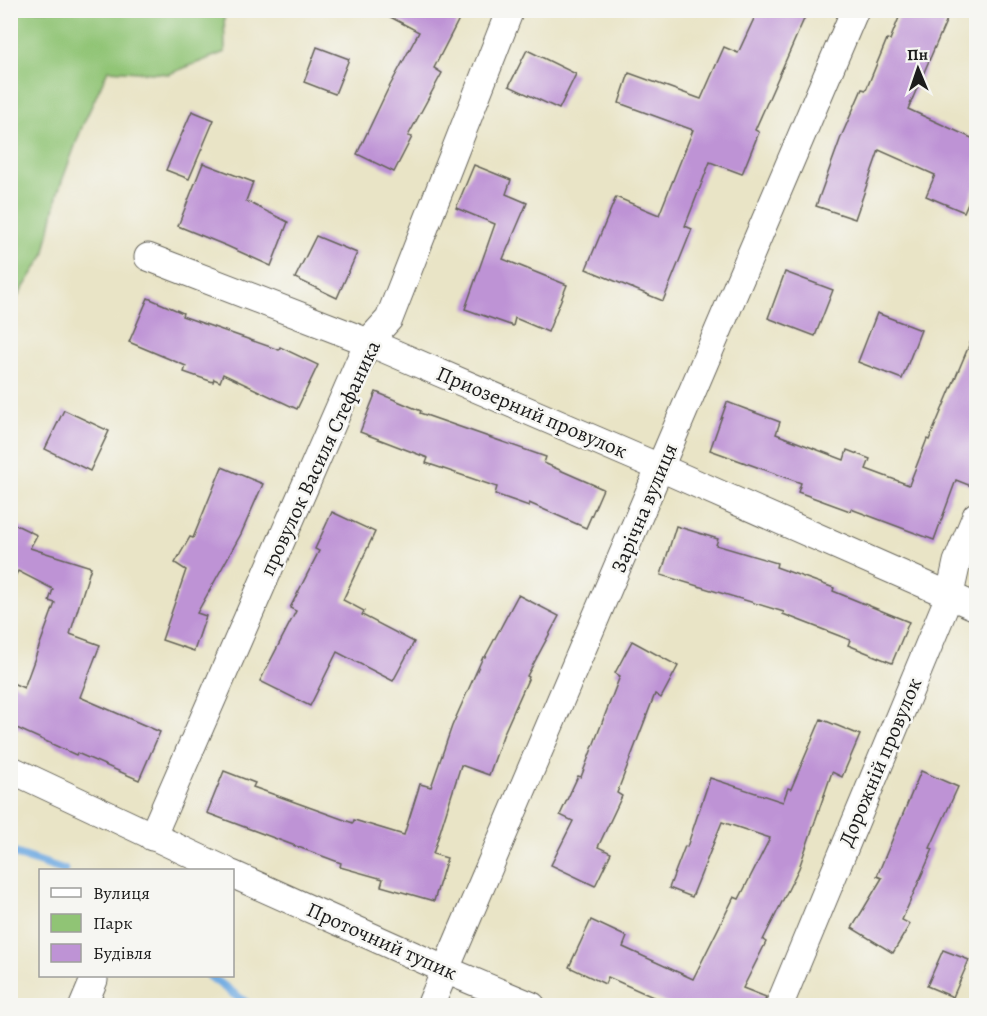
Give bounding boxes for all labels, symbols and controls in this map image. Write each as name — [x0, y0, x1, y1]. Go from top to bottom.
north arrow — [888, 39, 948, 99]
text: Пн — [907, 44, 928, 66]
street label: провулок Василя Стефаника — [253, 335, 387, 580]
street label: Приозерний провулок — [432, 359, 632, 465]
street label: Зарічна вулиця — [604, 439, 684, 577]
street label: Дорожній провулок — [832, 673, 928, 851]
legend — [39, 869, 234, 977]
text: Вулиця — [93, 881, 150, 905]
street label: Проточний тупик — [303, 895, 462, 987]
text: Парк — [93, 911, 133, 935]
text: Будівля — [93, 941, 152, 965]

